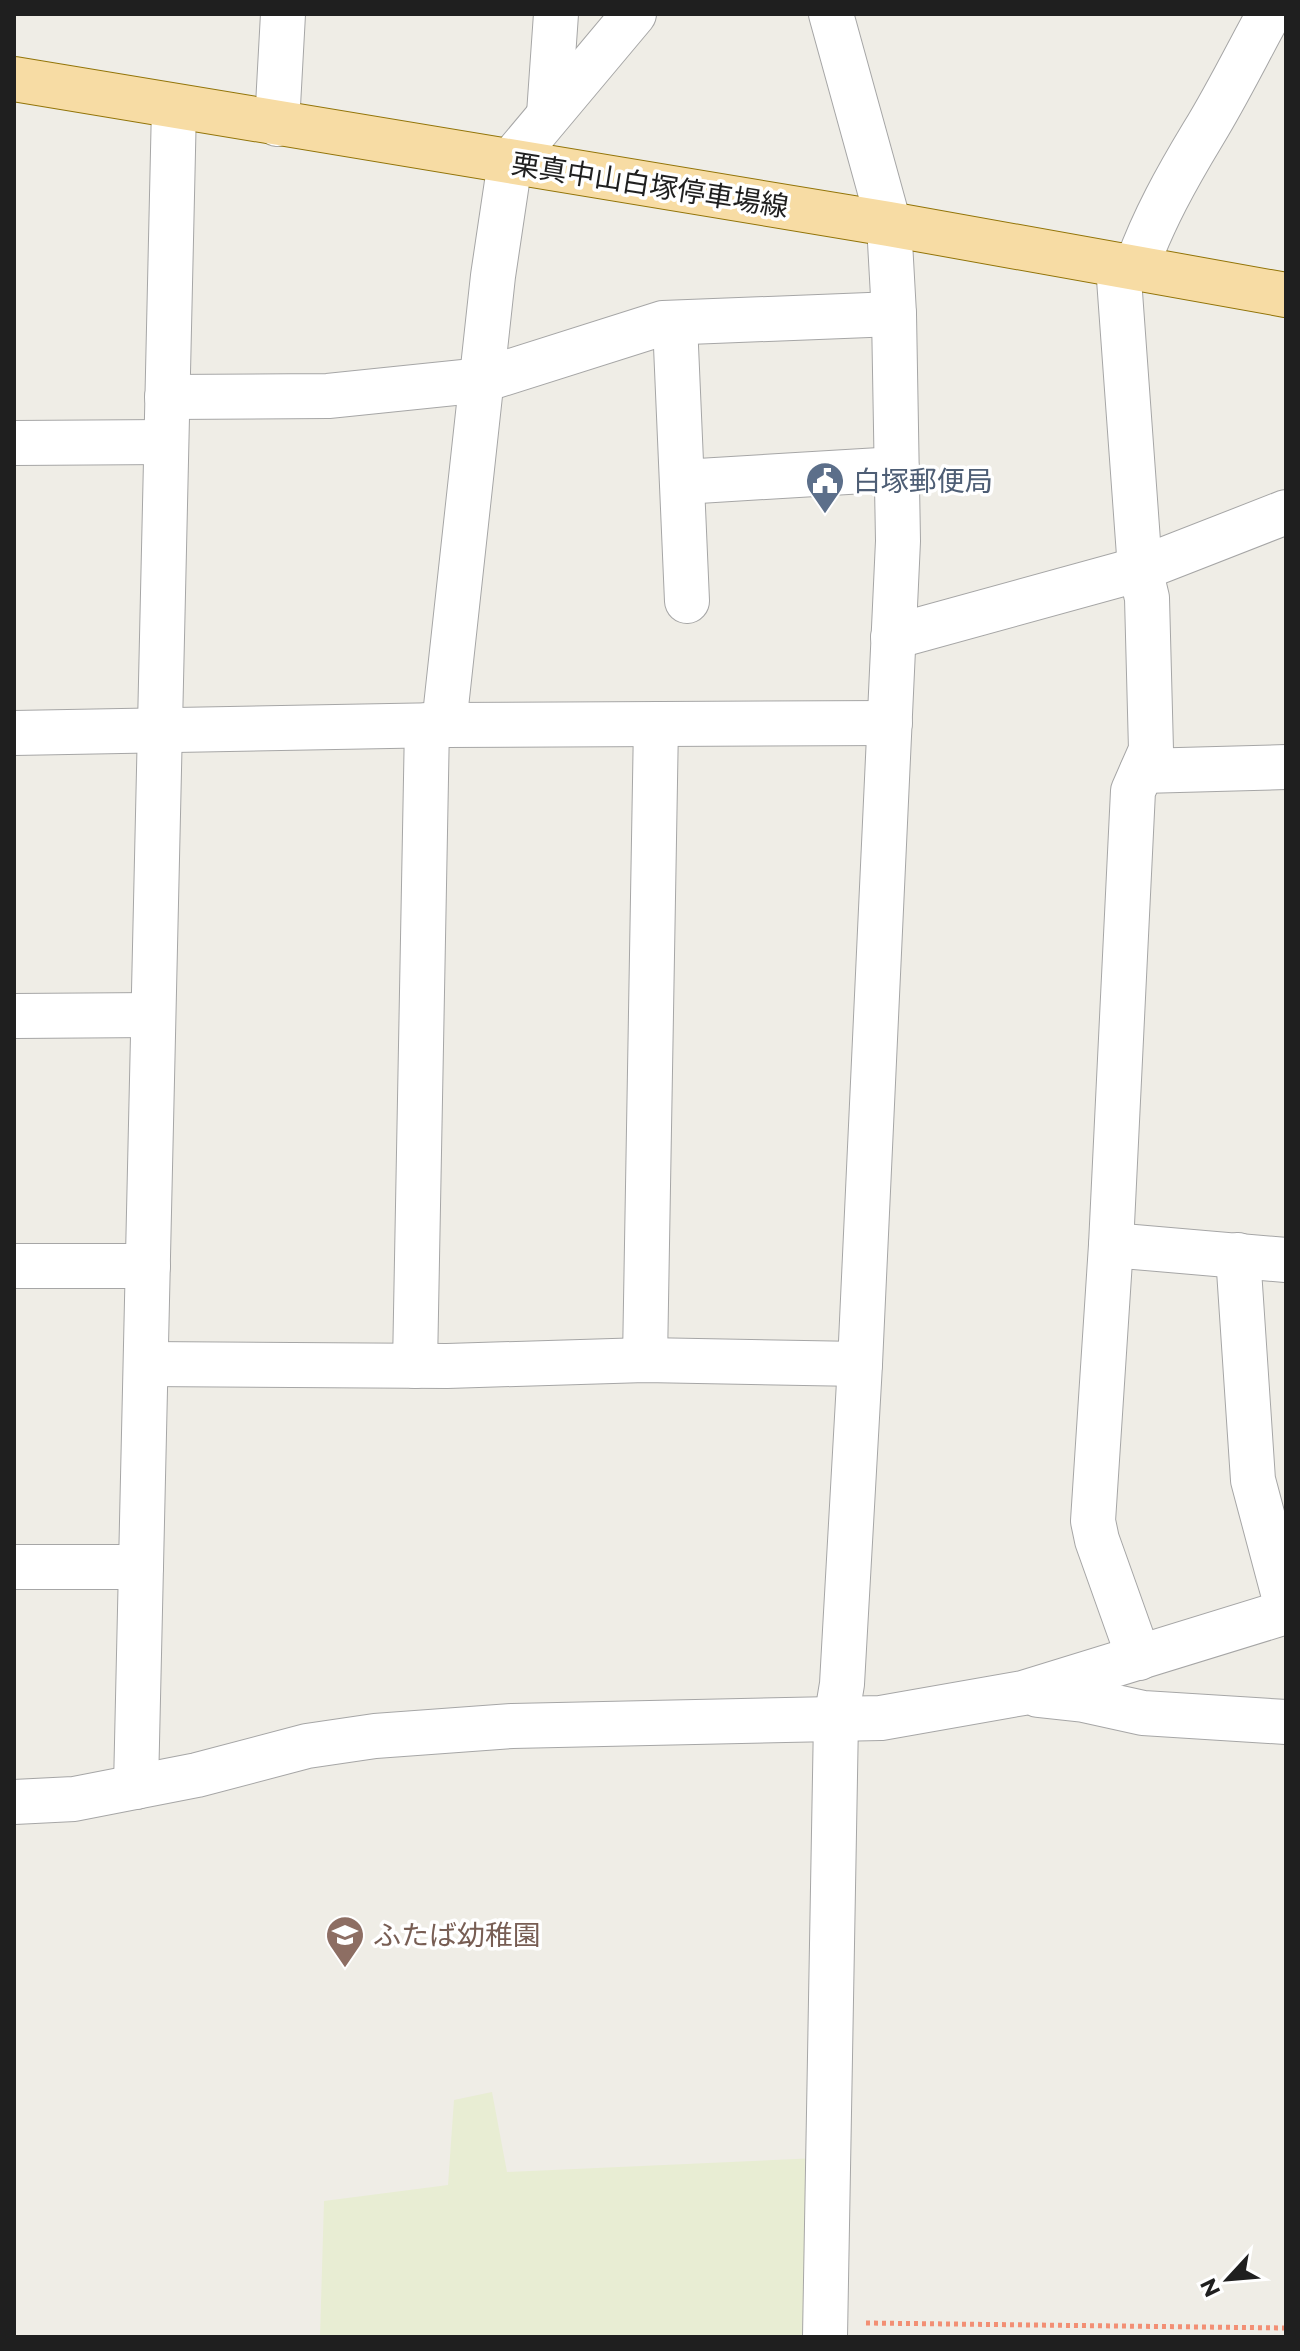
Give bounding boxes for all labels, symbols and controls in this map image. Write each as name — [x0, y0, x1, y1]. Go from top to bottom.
street label: 栗真中山白塚停車場線 — [509, 146, 791, 224]
public building icon: 白塚郵便局 — [804, 460, 846, 515]
place label: 白塚郵便局 — [853, 464, 993, 498]
school or university icon: ふたば幼稚園 — [324, 1914, 366, 1969]
place label: ふたば幼稚園 — [373, 1918, 541, 1952]
north arrow — [1188, 2239, 1268, 2319]
text: N — [1194, 2274, 1227, 2301]

